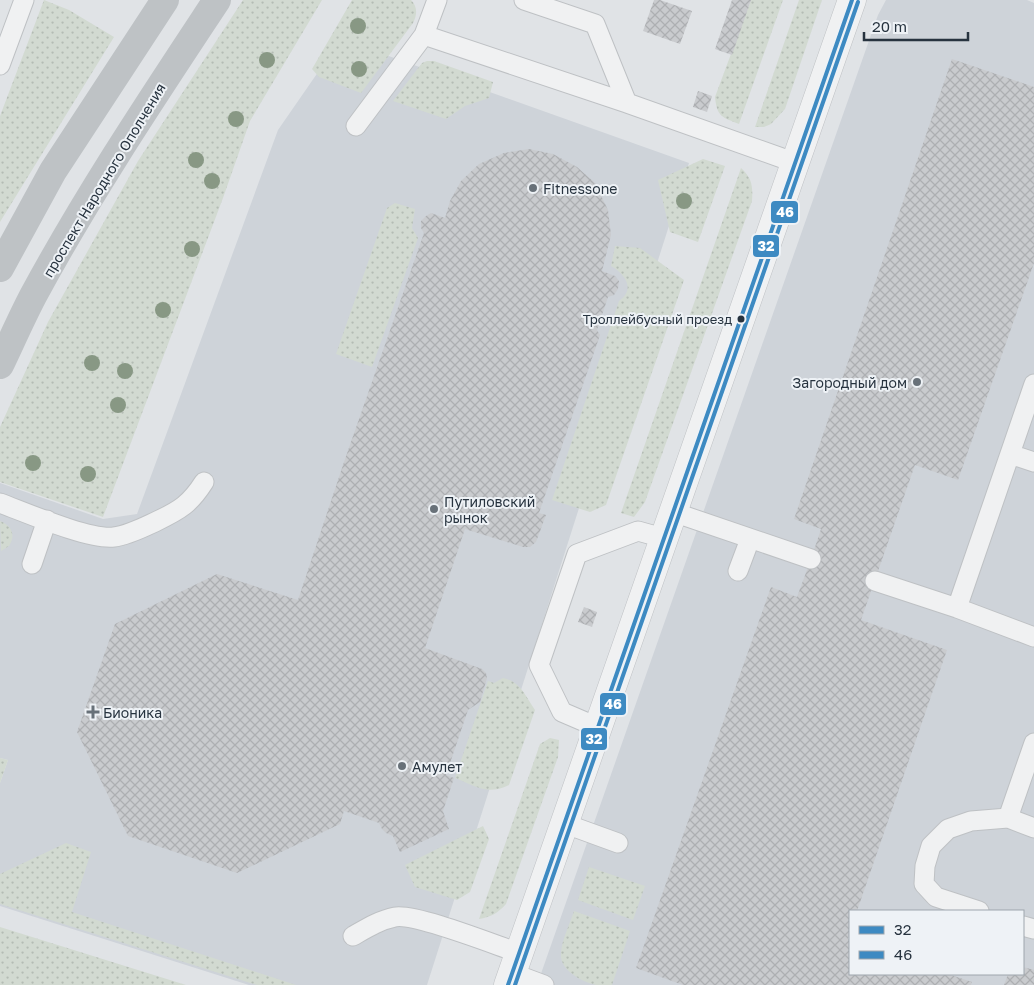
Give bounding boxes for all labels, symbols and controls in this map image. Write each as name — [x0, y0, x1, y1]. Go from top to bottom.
scale bar — [864, 10, 968, 42]
text: 20 m — [872, 17, 907, 35]
street label: проспект Народного Ополчения — [39, 80, 169, 280]
place label: Fitnessone — [543, 180, 617, 197]
marker: Fitnessone — [527, 182, 539, 194]
line badge: 46 — [770, 200, 799, 224]
text: 46 — [776, 203, 794, 220]
line badge: 32 — [752, 234, 780, 258]
text: 32 — [757, 237, 775, 254]
place label: Троллейбусный проезд — [583, 311, 732, 327]
marker: Троллейбусный проезд — [736, 314, 746, 324]
place label: Загородный дом — [792, 374, 907, 391]
marker: Загородный дом — [911, 376, 923, 388]
place label: Путиловский рынок — [444, 493, 535, 526]
marker: Путиловский рынок — [428, 503, 440, 515]
line badge: 46 — [599, 692, 627, 716]
text: 46 — [604, 695, 622, 712]
place label: Бионика — [103, 704, 162, 721]
marker: Бионика — [87, 706, 99, 718]
line badge: 32 — [580, 727, 608, 751]
text: 32 — [585, 730, 603, 747]
place label: Амулет — [412, 758, 462, 775]
marker: Амулет — [396, 760, 408, 772]
legend — [849, 910, 1024, 975]
text: 32 — [894, 920, 911, 938]
text: 46 — [894, 945, 912, 963]

